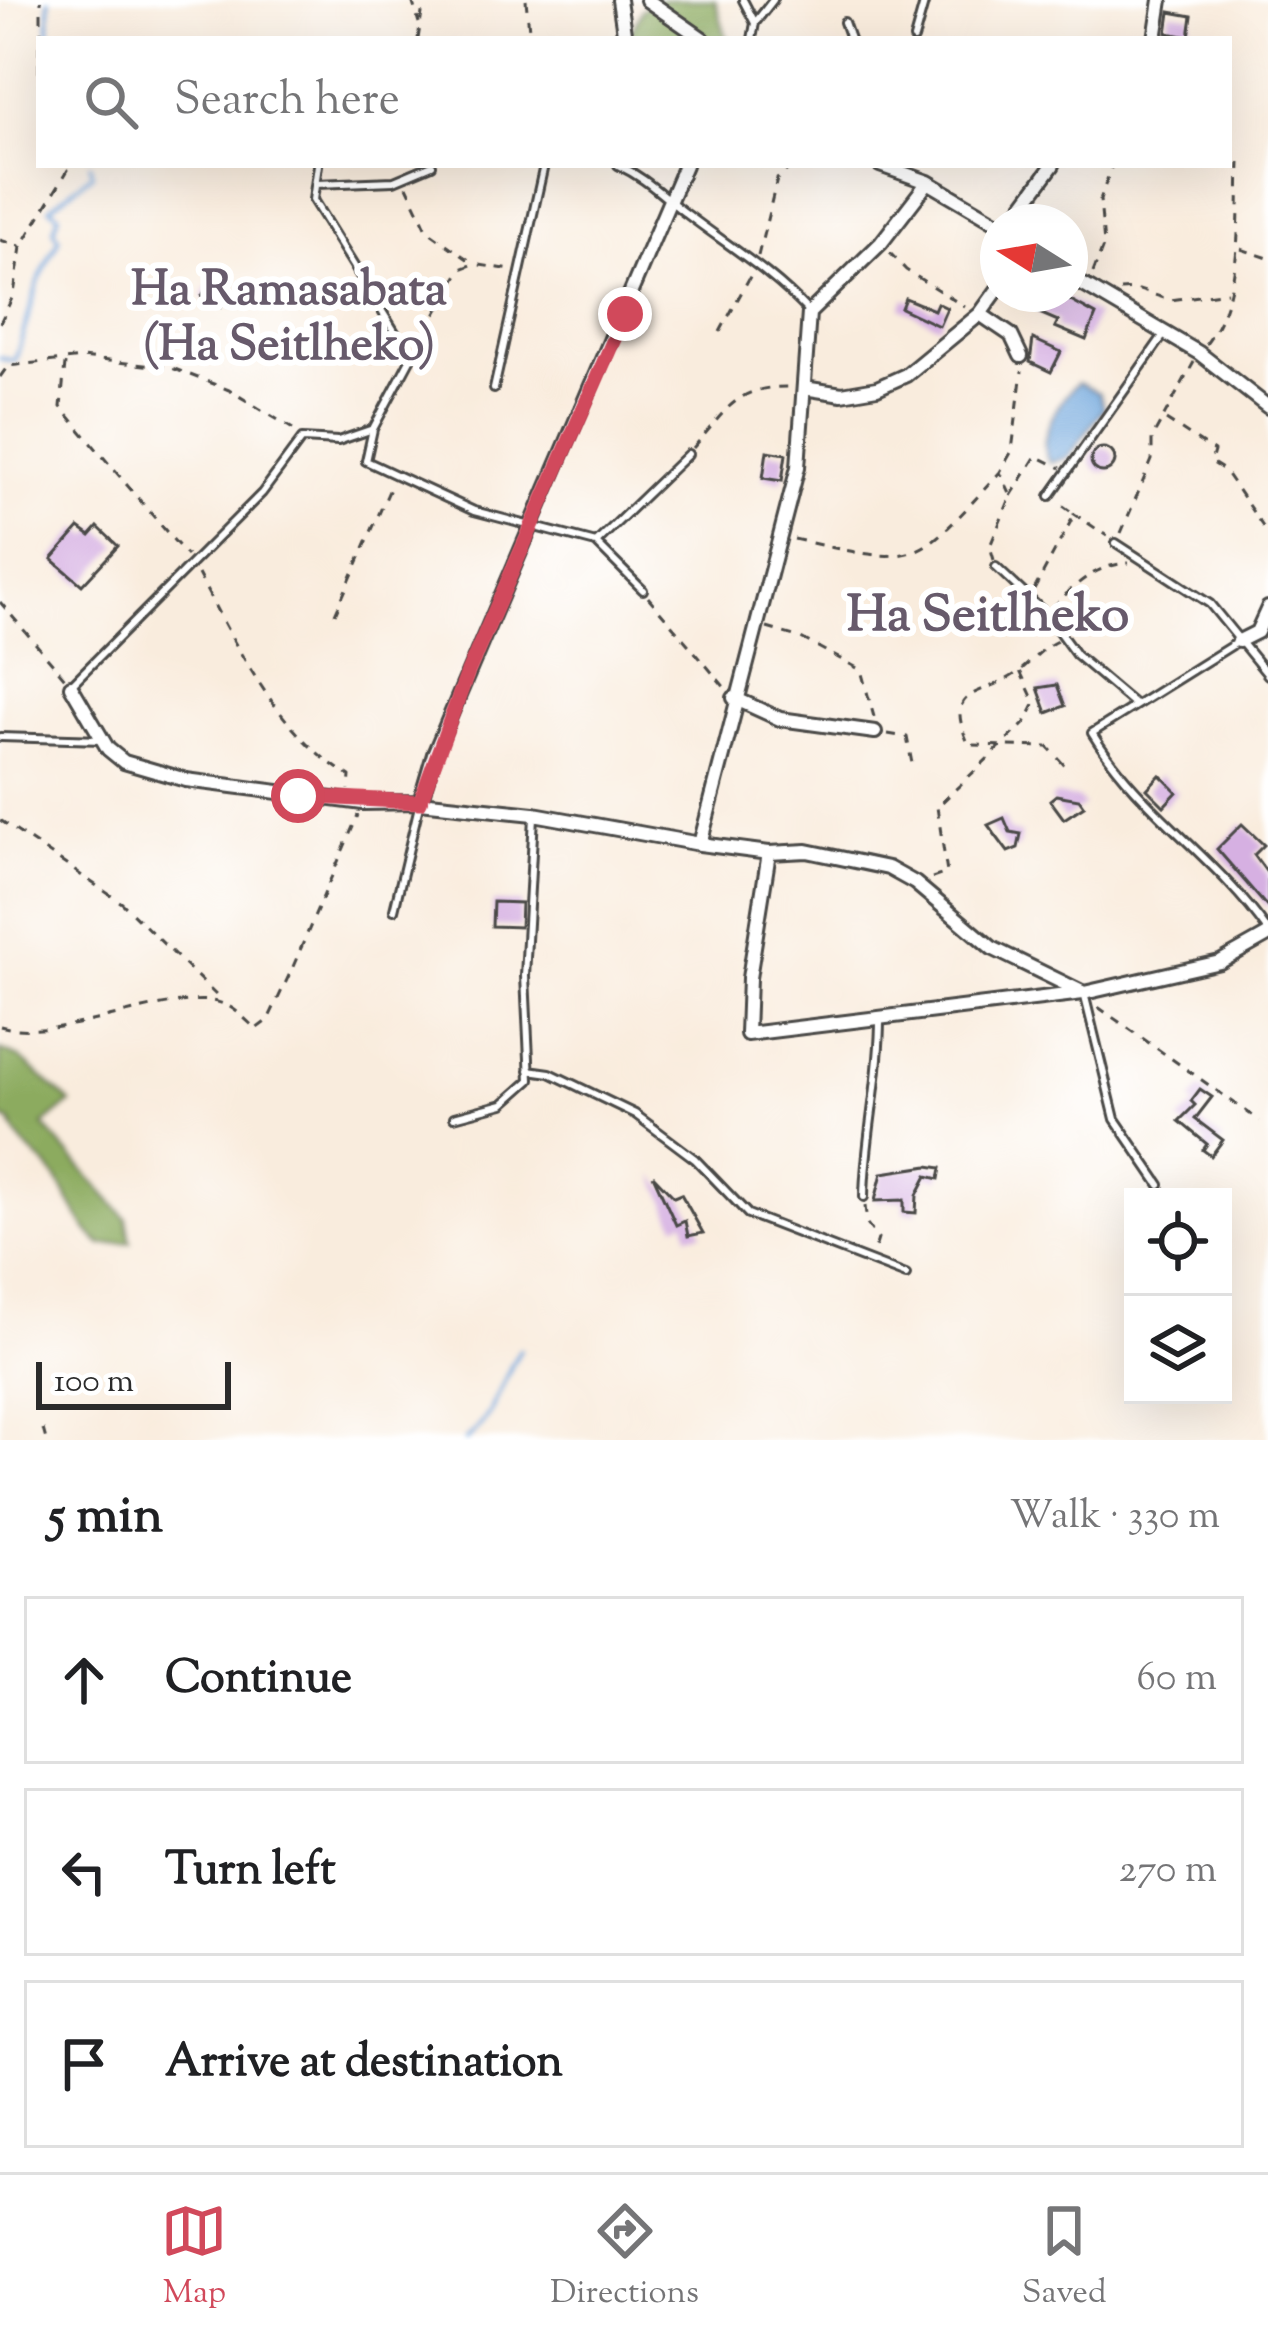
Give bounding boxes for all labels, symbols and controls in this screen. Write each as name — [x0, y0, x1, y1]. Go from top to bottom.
search box — [36, 36, 1232, 168]
icon: search — [78, 69, 144, 135]
text: Search here — [174, 70, 400, 135]
north arrow — [980, 204, 1088, 312]
district label: Ha Ramasabata (Ha Seitlheko) — [131, 258, 447, 382]
route end — [598, 287, 652, 341]
district label: Ha Seitlheko — [847, 581, 1129, 654]
route start — [271, 769, 325, 823]
map controls — [1124, 1188, 1232, 1404]
button: locate — [1124, 1188, 1232, 1296]
button: layers — [1124, 1296, 1232, 1404]
scale bar — [36, 1356, 231, 1409]
text: 100 m — [54, 1359, 134, 1407]
text: 5 min — [48, 1482, 163, 1555]
text: Walk · 330 m — [1010, 1490, 1220, 1546]
icon: ahead — [51, 1647, 117, 1713]
text: Continue — [165, 1648, 352, 1713]
text: 60 m — [1136, 1652, 1217, 1708]
icon: left — [51, 1839, 117, 1905]
text: Turn left — [165, 1840, 336, 1905]
text: 270 m — [1119, 1844, 1217, 1900]
icon: arrive — [51, 2031, 117, 2097]
text: Arrive at destination — [165, 2032, 563, 2097]
tab: Map — [161, 2198, 227, 2318]
tab: Directions — [550, 2198, 699, 2318]
tab: Saved — [1022, 2198, 1107, 2318]

